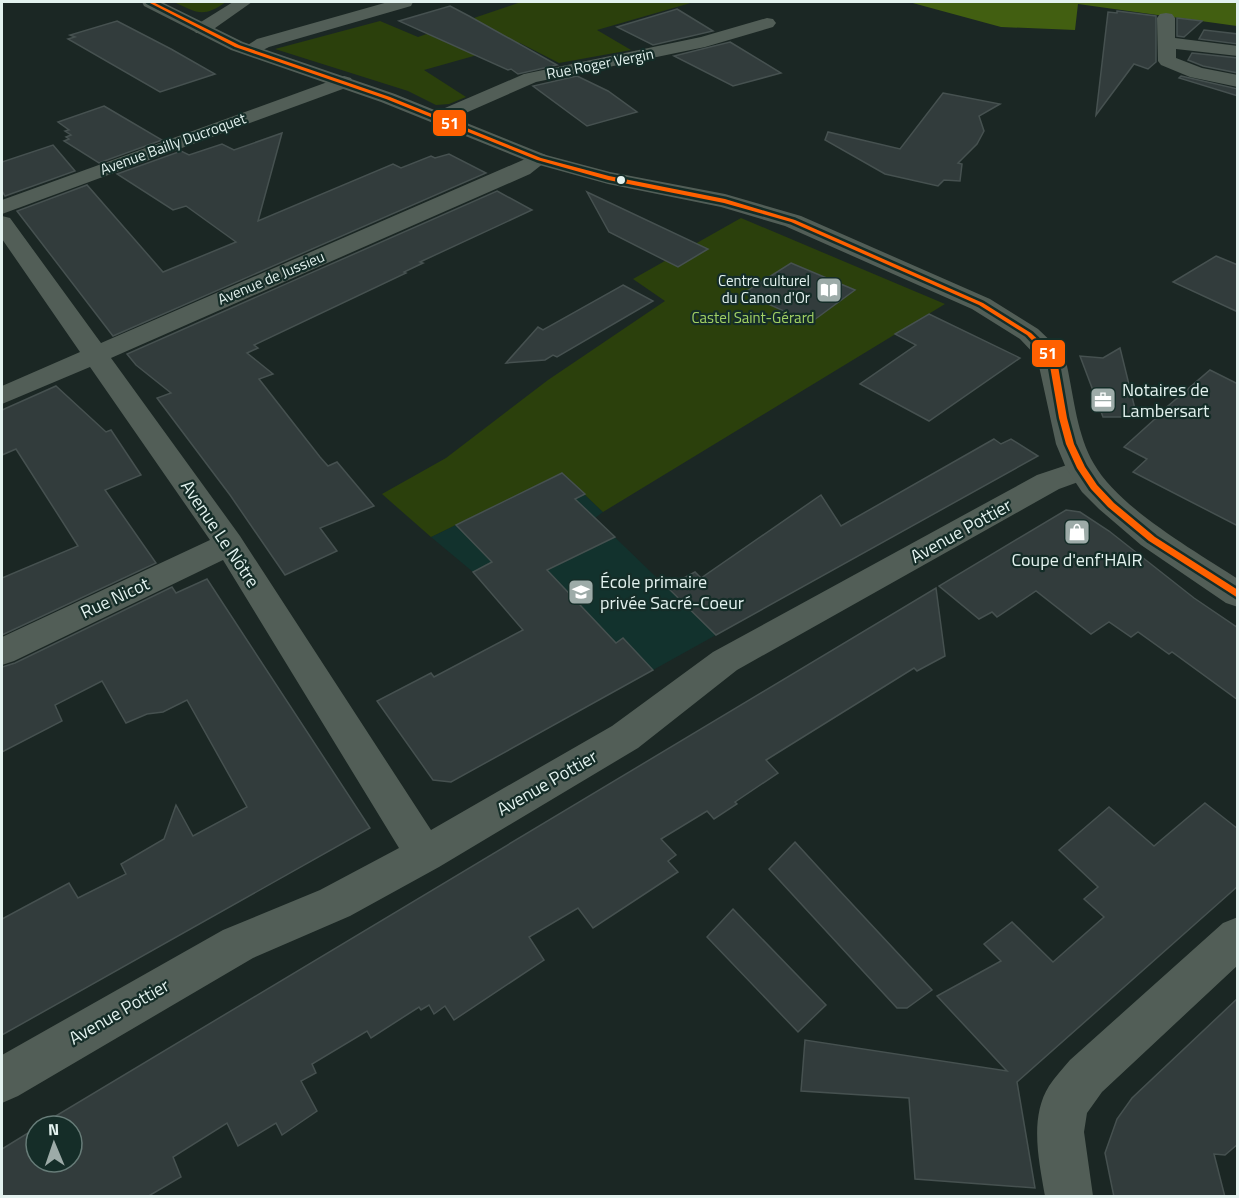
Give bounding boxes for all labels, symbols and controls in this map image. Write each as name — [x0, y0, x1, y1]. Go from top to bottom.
street label: Rue Roger Vergin — [544, 42, 655, 85]
street label: Avenue Bailly Ducroquet — [97, 106, 250, 181]
line badge: 51 — [432, 109, 467, 137]
text: 51 — [441, 111, 459, 135]
unlabelled marker — [615, 174, 627, 186]
street label: Avenue de Jussieu — [214, 245, 328, 310]
place label: Centre culturel du Canon d'Or — [718, 269, 810, 309]
library icon: Centre culturel du Canon d'Or — [814, 275, 844, 305]
park label: Castel Saint-Gérard — [691, 306, 815, 329]
line badge: 51 — [1031, 339, 1066, 368]
text: 51 — [1039, 341, 1057, 365]
place label: Notaires de Lambersart — [1122, 376, 1210, 424]
office icon: Notaires de Lambersart — [1088, 385, 1118, 415]
street label: Avenue Le Nôtre — [174, 474, 267, 593]
street label: Avenue Pottier — [905, 492, 1016, 570]
shop icon: Coupe d'enf'HAIR — [1062, 517, 1092, 547]
place label: Coupe d'enf'HAIR — [1011, 546, 1143, 573]
place label: École primaire privée Sacré-Coeur — [600, 568, 744, 616]
street label: Rue Nicot — [76, 570, 154, 625]
school or university icon: École primaire privée Sacré-Coeur — [566, 577, 596, 607]
street label: Avenue Pottier — [491, 743, 602, 822]
street label: Avenue Pottier — [63, 972, 174, 1051]
north arrow — [24, 1114, 84, 1174]
text: N — [48, 1117, 59, 1141]

